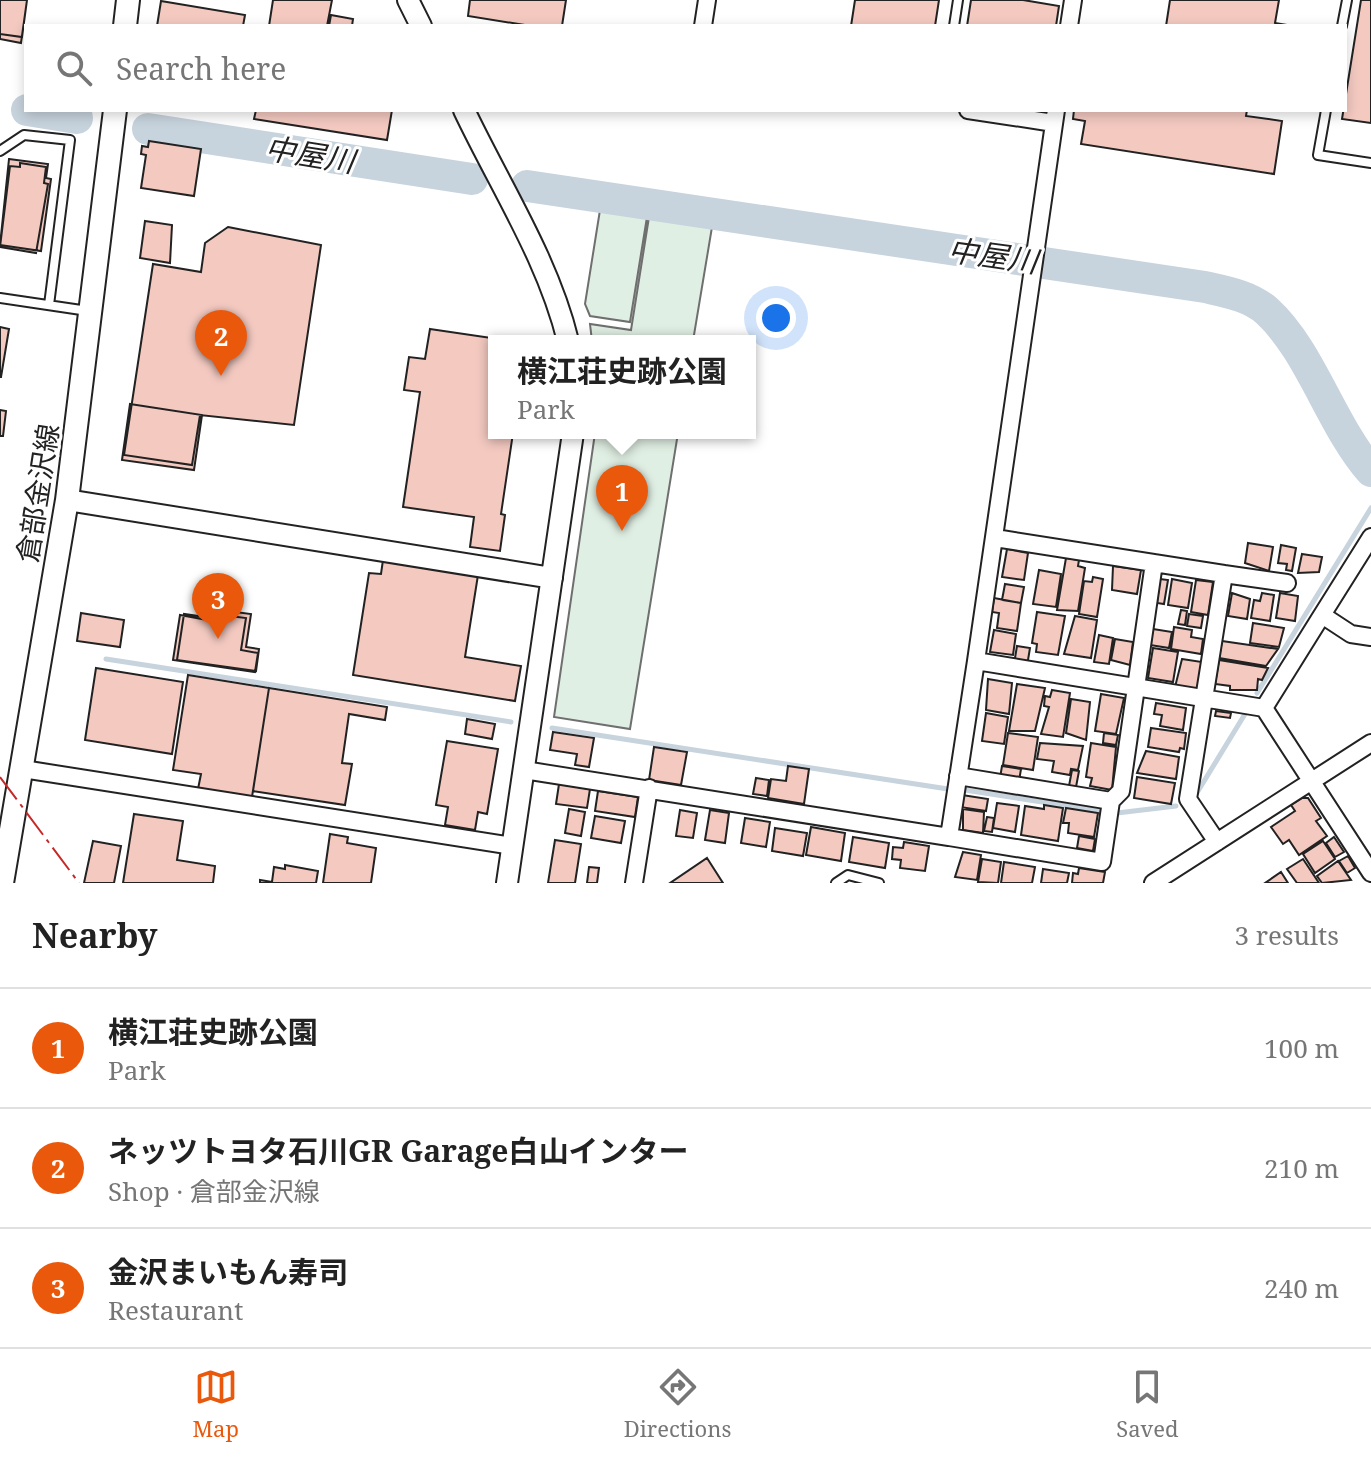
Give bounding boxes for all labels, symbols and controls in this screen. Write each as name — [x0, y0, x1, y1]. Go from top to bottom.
search box — [24, 24, 1347, 112]
icon: search — [52, 46, 96, 90]
text: Search here — [116, 48, 286, 89]
water label: 中屋川 — [262, 127, 361, 182]
water label: 中屋川 — [946, 228, 1043, 282]
your location — [756, 298, 796, 338]
pin: 2 — [195, 310, 247, 376]
popup — [488, 335, 756, 439]
text: 横江荘史跡公園 — [517, 350, 727, 391]
text: Park — [517, 391, 575, 427]
street label: 倉部金沢線 — [7, 421, 67, 565]
pin: 1 — [596, 465, 648, 531]
pin: 3 — [192, 573, 244, 639]
text: Nearby — [32, 912, 158, 958]
text: 3 results — [1234, 917, 1339, 953]
text: 横江荘史跡公園 — [108, 1011, 318, 1052]
text: 1 — [51, 1030, 65, 1066]
text: 100 m — [1264, 1030, 1339, 1066]
text: Park — [108, 1052, 166, 1088]
text: ネッツトヨタ石川GR Garage白山インター — [108, 1130, 688, 1171]
text: 2 — [51, 1150, 65, 1186]
text: 210 m — [1264, 1150, 1339, 1186]
text: Shop · 倉部金沢線 — [108, 1173, 320, 1209]
text: 金沢まいもん寿司 — [108, 1251, 348, 1292]
text: 3 — [51, 1270, 65, 1306]
text: 240 m — [1264, 1270, 1339, 1306]
text: Restaurant — [108, 1292, 243, 1328]
tab: Map — [192, 1365, 239, 1443]
tab: Directions — [624, 1365, 731, 1443]
tab: Saved — [1116, 1365, 1179, 1443]

